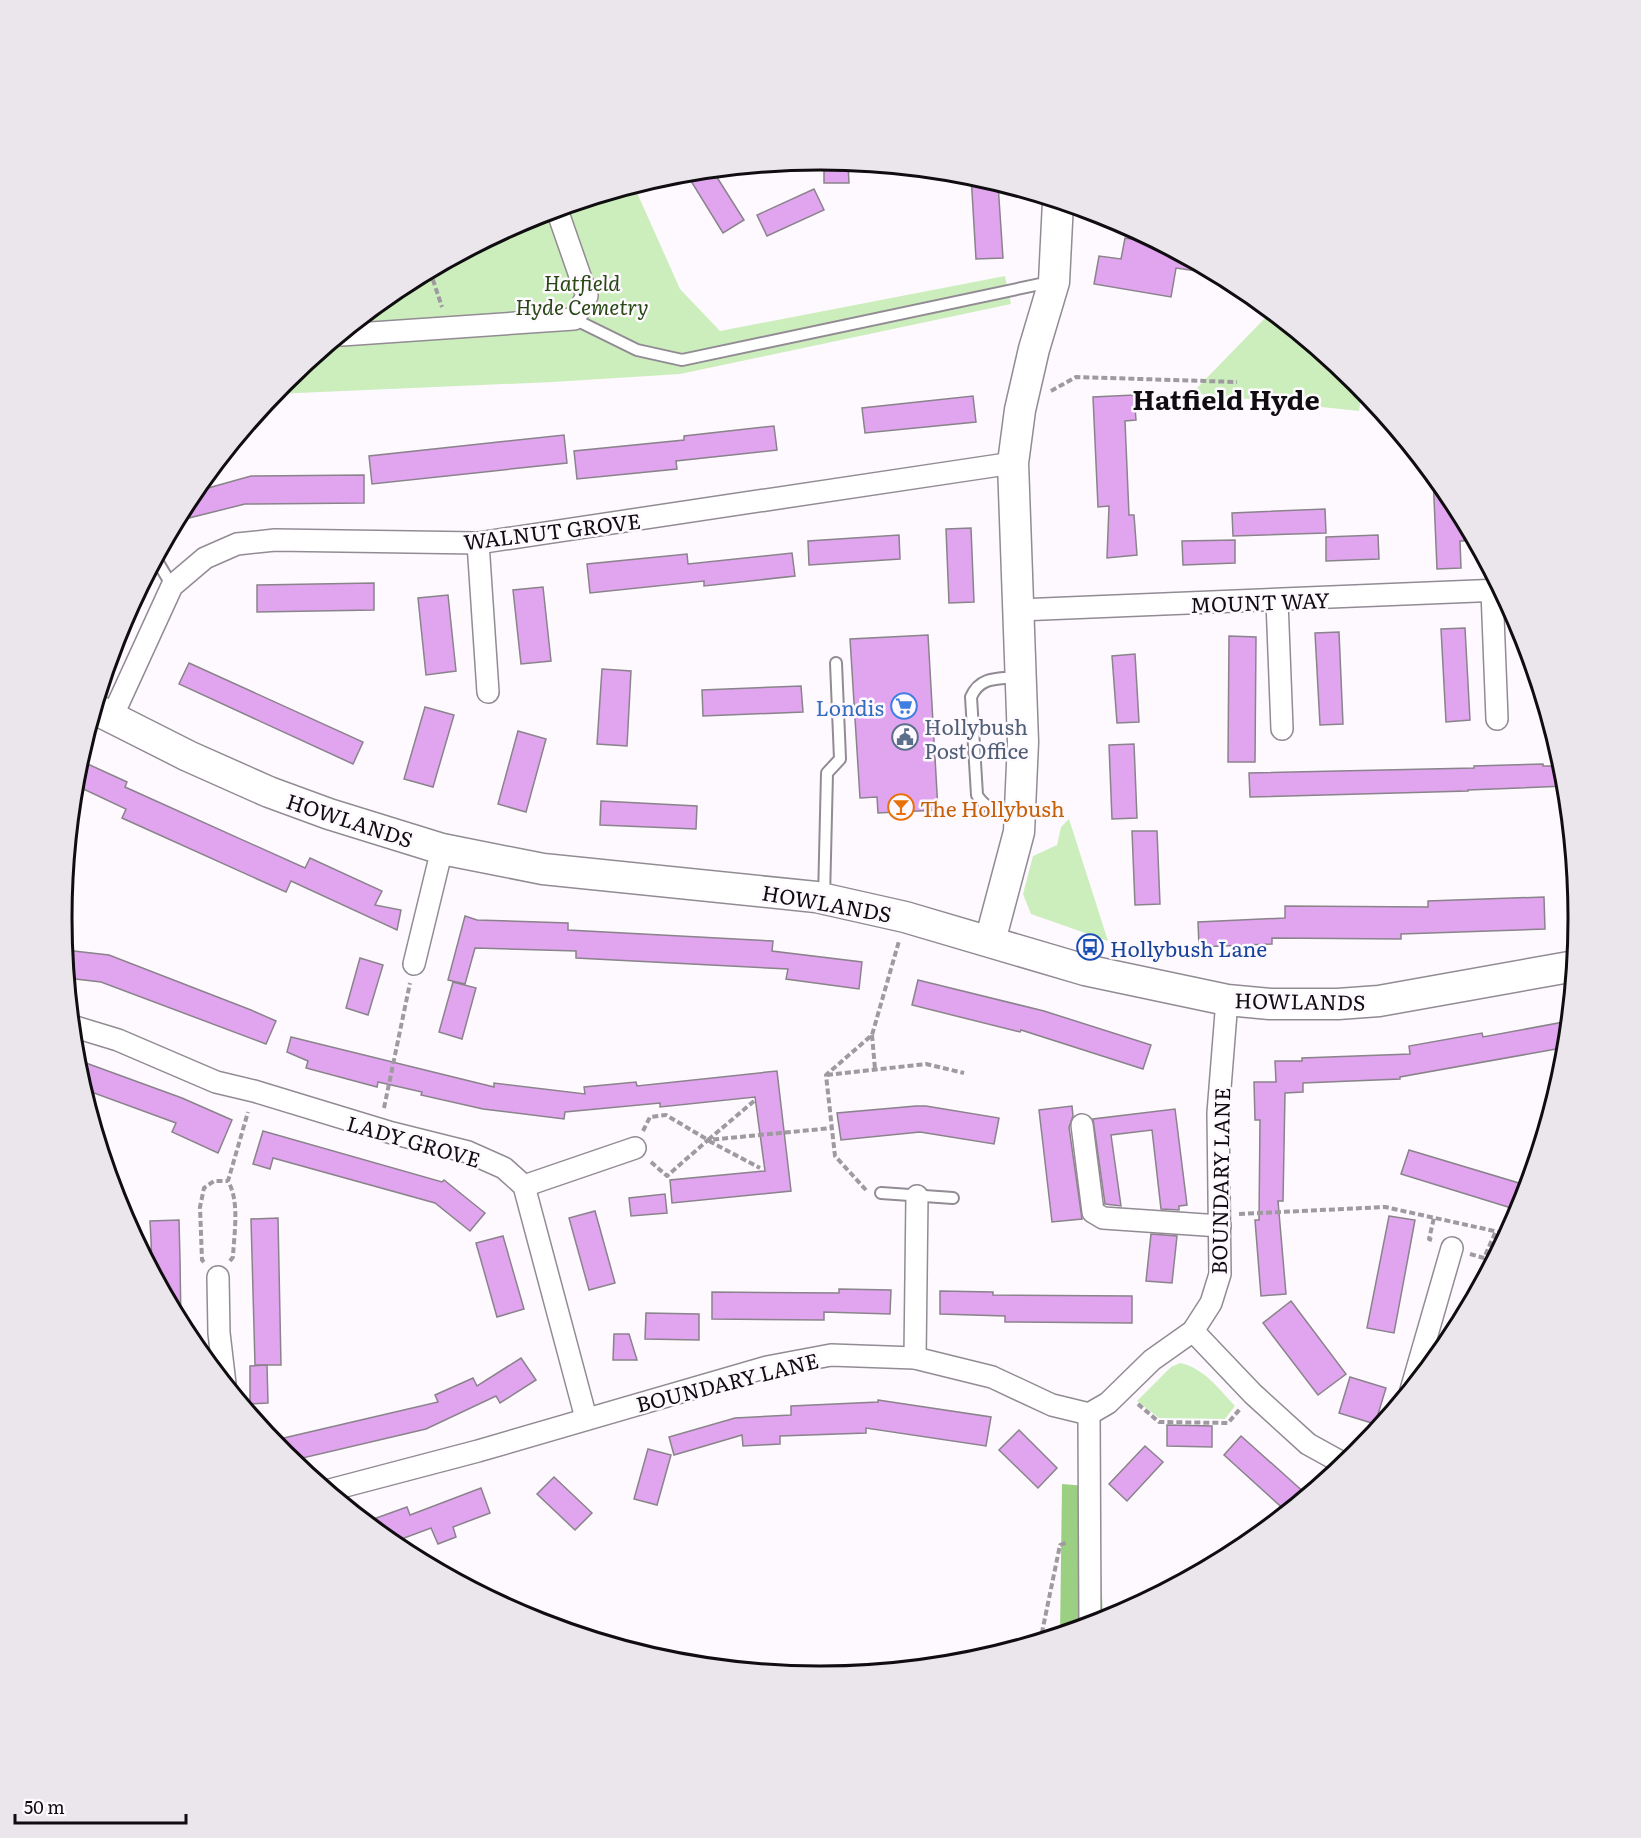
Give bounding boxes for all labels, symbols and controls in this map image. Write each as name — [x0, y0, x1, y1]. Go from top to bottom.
park label: Hatfield Hyde Cemetry — [515, 266, 649, 321]
district label: Hatfield Hyde — [1132, 378, 1320, 418]
street label: WALNUT GROVE — [462, 504, 642, 556]
street label: MOUNT WAY — [1190, 583, 1330, 619]
place label: Londis — [815, 691, 884, 722]
supermarket icon: Londis — [889, 691, 919, 721]
place label: Hollybush Post Office — [924, 710, 1029, 765]
public building icon: Hollybush Post Office — [890, 722, 920, 752]
street label: HOWLANDS — [283, 784, 417, 854]
bar icon: The Hollybush — [886, 792, 916, 822]
place label: The Hollybush — [920, 792, 1065, 823]
street label: HOWLANDS — [760, 875, 894, 929]
bus stop icon: Hollybush Lane — [1075, 932, 1105, 962]
place label: Hollybush Lane — [1110, 932, 1267, 963]
street label: HOWLANDS — [1234, 983, 1366, 1017]
street label: BOUNDARY LANE — [1202, 1087, 1236, 1275]
street label: LADY GROVE — [344, 1106, 484, 1174]
street label: BOUNDARY LANE — [633, 1343, 821, 1419]
scale bar — [15, 1787, 186, 1825]
text: 50 m — [24, 1793, 65, 1820]

